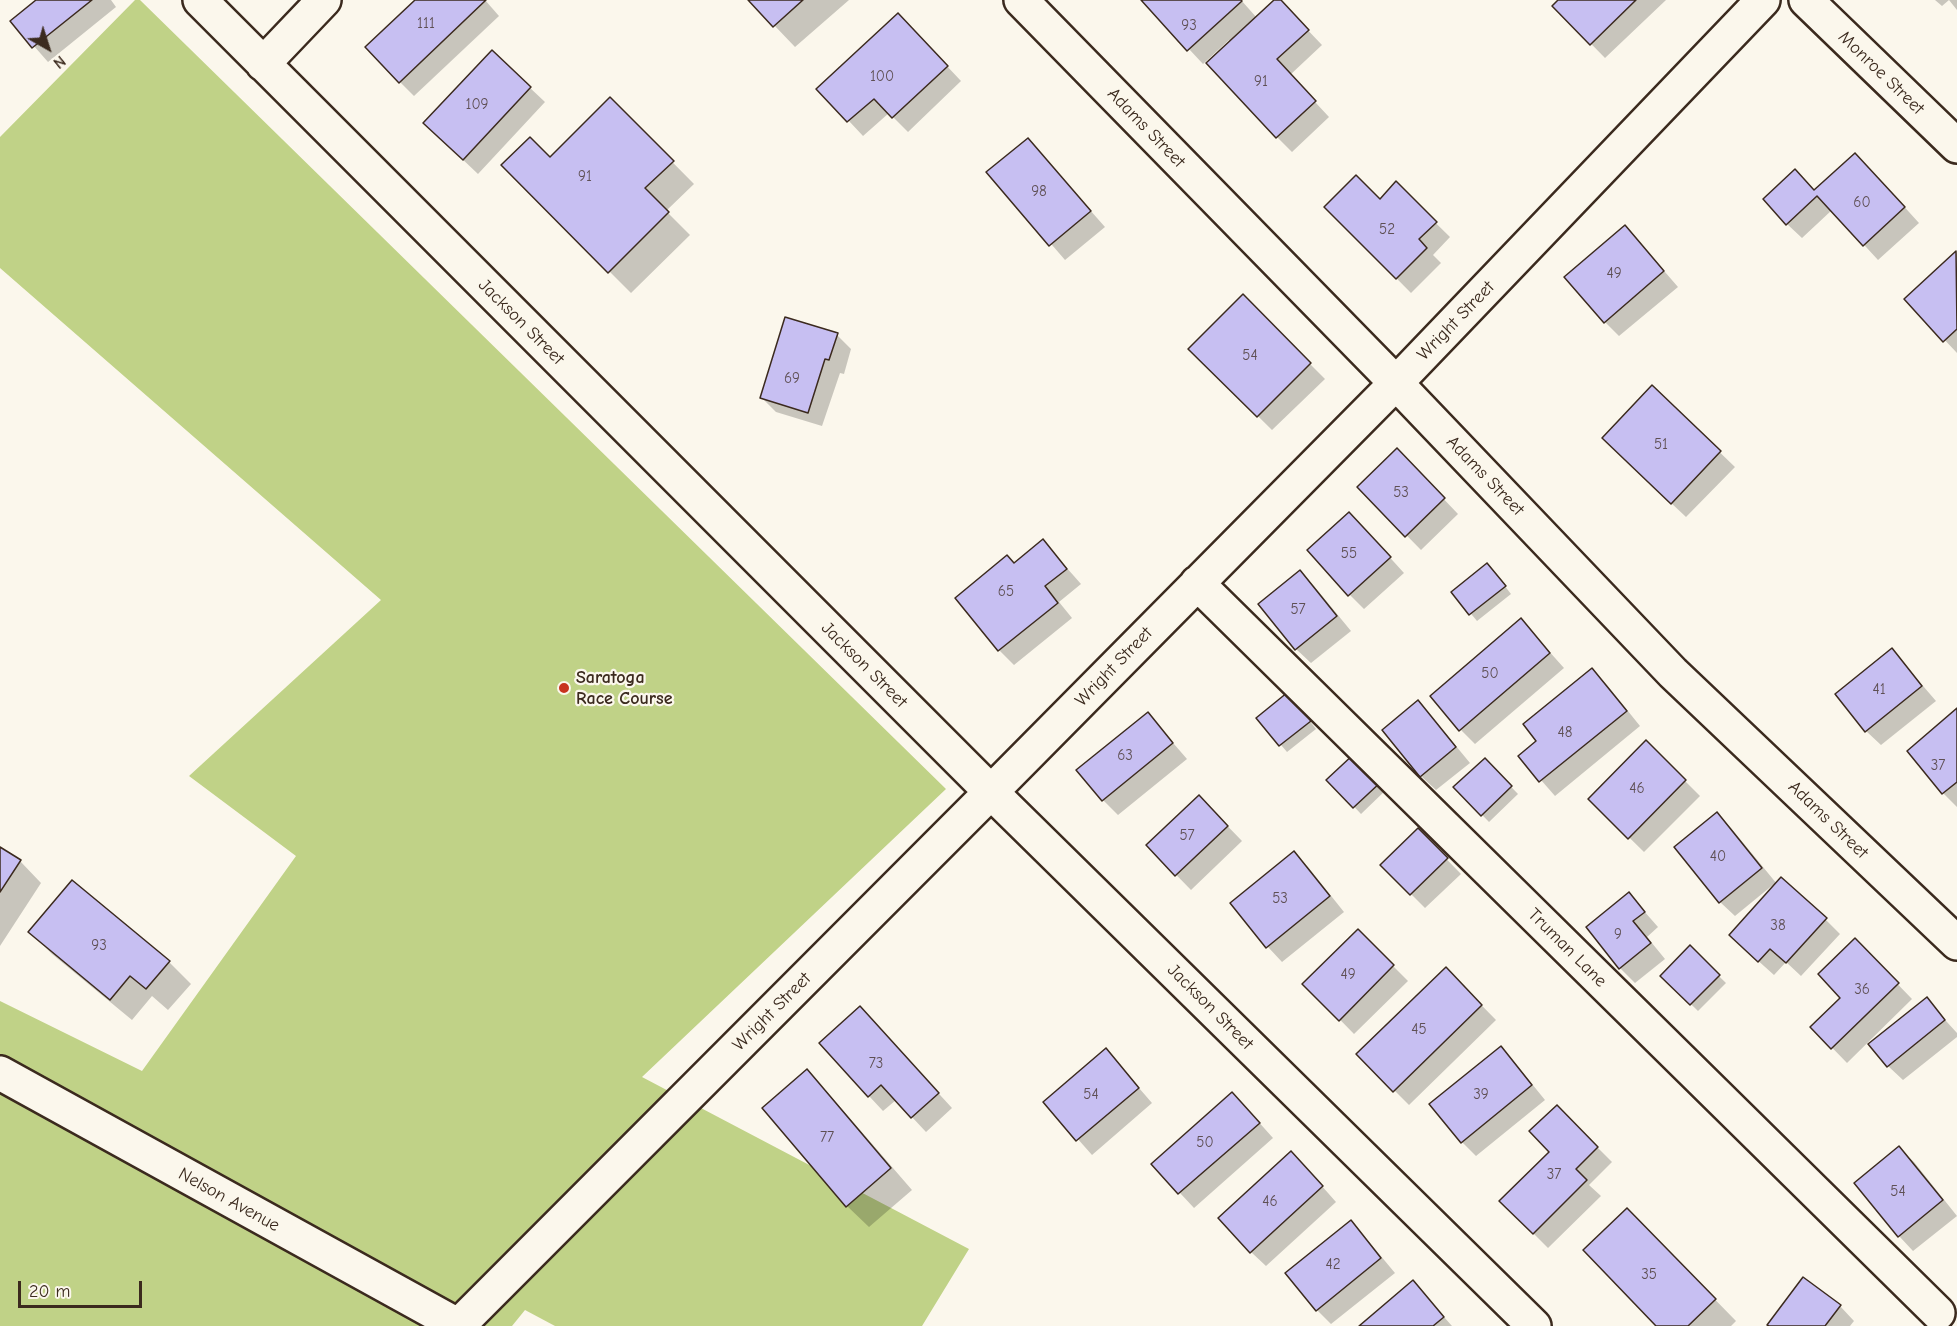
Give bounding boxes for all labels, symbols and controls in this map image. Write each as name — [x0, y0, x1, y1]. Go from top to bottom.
house number: 111 — [417, 15, 435, 33]
house number: 93 — [1181, 17, 1197, 35]
north arrow — [18, 18, 78, 78]
street label: Monroe Street — [1834, 27, 1928, 119]
text: N — [50, 52, 69, 72]
house number: 100 — [870, 68, 894, 86]
house number: 91 — [1254, 73, 1268, 91]
street label: Adams Street — [1103, 84, 1189, 172]
house number: 109 — [465, 96, 489, 114]
house number: 91 — [578, 168, 592, 186]
house number: 98 — [1031, 183, 1047, 201]
house number: 60 — [1853, 194, 1871, 212]
house number: 52 — [1379, 221, 1395, 239]
house number: 49 — [1606, 265, 1622, 283]
street label: Jackson Street — [473, 274, 569, 370]
street label: Wright Street — [1413, 277, 1499, 365]
house number: 54 — [1242, 347, 1258, 365]
house number: 69 — [784, 370, 800, 388]
street label: Adams Street — [1442, 432, 1528, 520]
house number: 51 — [1654, 436, 1668, 454]
house number: 53 — [1393, 484, 1409, 502]
house number: 55 — [1341, 545, 1357, 563]
house number: 65 — [998, 583, 1014, 601]
house number: 57 — [1290, 601, 1306, 619]
street label: Jackson Street — [816, 617, 912, 713]
street label: Wright Street — [1071, 623, 1157, 711]
house number: 50 — [1481, 665, 1499, 683]
place label: Saratoga Race Course — [576, 667, 673, 710]
marker: Saratoga Race Course — [557, 681, 571, 695]
house number: 41 — [1872, 681, 1886, 699]
house number: 48 — [1558, 724, 1572, 742]
house number: 63 — [1117, 747, 1133, 765]
house number: 37 — [1931, 757, 1945, 775]
street label: Adams Street — [1784, 777, 1872, 863]
house number: 46 — [1629, 780, 1645, 798]
house number: 57 — [1179, 827, 1195, 845]
house number: 40 — [1710, 848, 1726, 866]
house number: 53 — [1272, 890, 1288, 908]
street label: Truman Lane — [1523, 904, 1611, 992]
house number: 38 — [1770, 917, 1786, 935]
house number: 9 — [1614, 926, 1622, 944]
house number: 93 — [91, 937, 107, 955]
street label: Jackson Street — [1162, 959, 1258, 1055]
house number: 49 — [1340, 966, 1356, 984]
street label: Wright Street — [728, 968, 816, 1056]
house number: 36 — [1854, 981, 1870, 999]
house number: 45 — [1411, 1021, 1427, 1039]
house number: 73 — [869, 1055, 883, 1073]
house number: 54 — [1083, 1086, 1099, 1104]
house number: 39 — [1473, 1086, 1489, 1104]
house number: 77 — [820, 1129, 834, 1147]
house number: 50 — [1196, 1134, 1214, 1152]
street label: Nelson Avenue — [175, 1163, 283, 1237]
house number: 37 — [1547, 1166, 1561, 1184]
house number: 54 — [1890, 1183, 1906, 1201]
house number: 46 — [1262, 1193, 1278, 1211]
house number: 42 — [1325, 1256, 1341, 1274]
house number: 35 — [1641, 1266, 1657, 1284]
scale bar — [21, 1269, 146, 1307]
text: 20 m — [29, 1281, 70, 1302]

